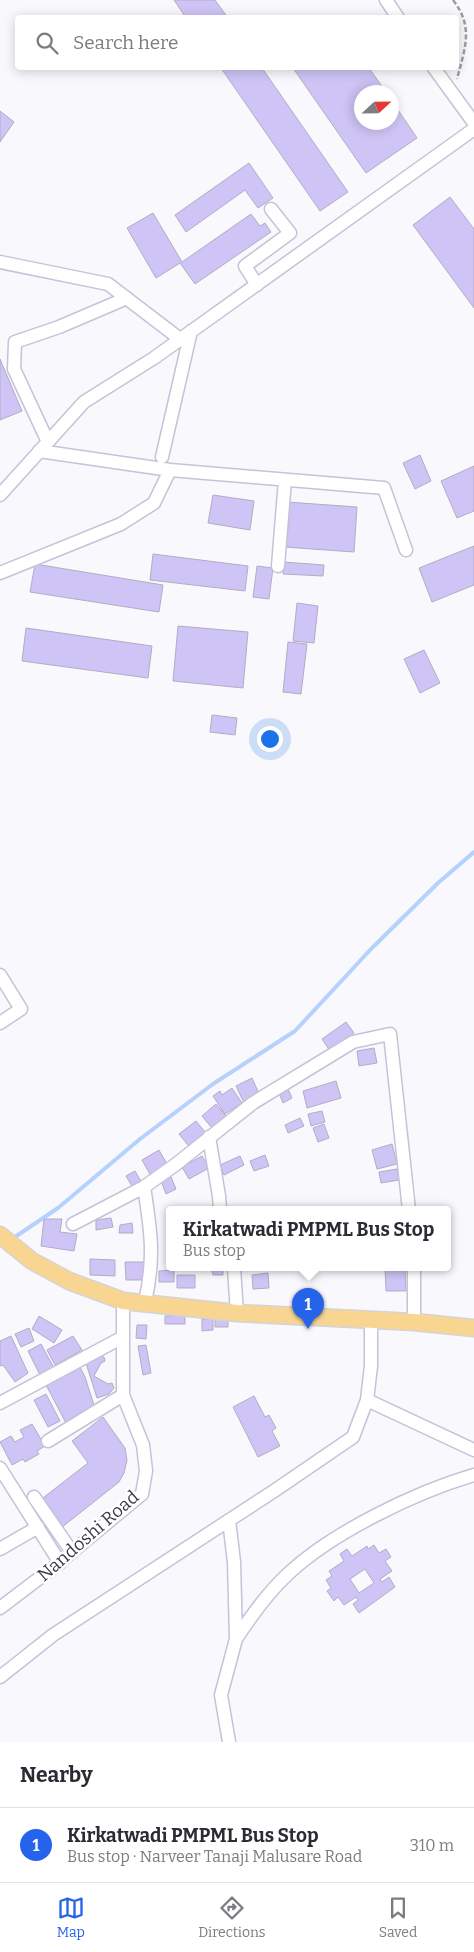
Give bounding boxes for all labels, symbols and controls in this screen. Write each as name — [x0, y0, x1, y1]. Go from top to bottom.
search box — [15, 15, 459, 70]
icon: search — [33, 29, 61, 57]
text: Search here — [73, 31, 178, 54]
north arrow — [354, 85, 399, 130]
your location — [257, 726, 283, 752]
popup — [166, 1206, 451, 1271]
text: Kirkatwadi PMPML Bus Stop — [183, 1218, 434, 1241]
text: Bus stop — [183, 1241, 246, 1260]
pin: 1 — [292, 1288, 324, 1329]
street label: Nandoshi Road — [33, 1486, 144, 1586]
text: Nearby — [20, 1762, 93, 1788]
text: Kirkatwadi PMPML Bus Stop — [67, 1824, 319, 1847]
text: 1 — [33, 1836, 39, 1855]
text: 310 m — [410, 1836, 454, 1855]
text: Bus stop · Narveer Tanaji Malusare Road — [67, 1847, 362, 1866]
tab: Map — [57, 1894, 85, 1941]
tab: Directions — [198, 1894, 266, 1941]
tab: Saved — [379, 1894, 417, 1941]

